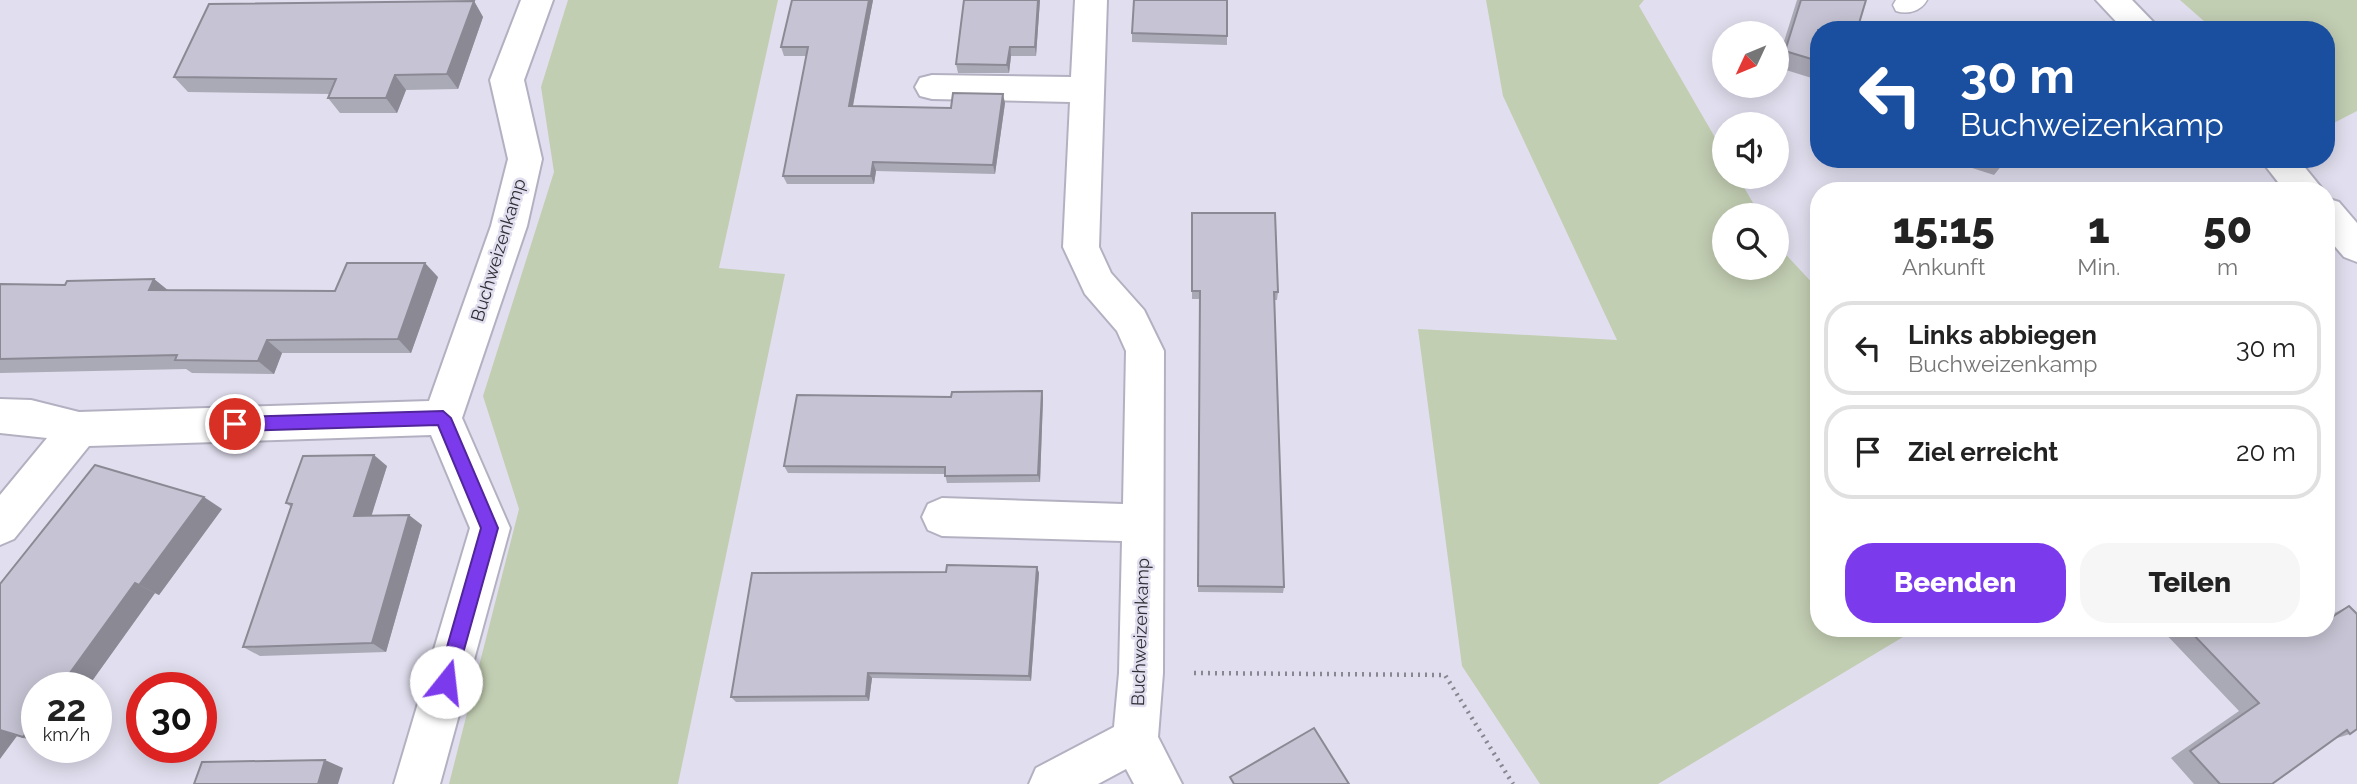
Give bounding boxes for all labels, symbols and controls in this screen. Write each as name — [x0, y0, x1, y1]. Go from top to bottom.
north arrow — [1712, 21, 1788, 98]
map controls — [1712, 21, 1789, 280]
text: 30 m — [1960, 47, 2075, 104]
icon: left — [1845, 49, 1936, 140]
text: Buchweizenkamp — [1960, 106, 2224, 143]
button: sound — [1712, 112, 1789, 189]
street label: Buchweizenkamp — [466, 176, 530, 324]
button: search — [1712, 203, 1789, 280]
text: 15:15 — [1893, 204, 1995, 253]
text: 1 — [2088, 204, 2110, 253]
text: 50 — [2203, 204, 2252, 253]
text: Ankunft — [1902, 253, 1985, 280]
text: Min. — [2077, 253, 2120, 280]
text: m — [2217, 253, 2238, 280]
text: Links abbiegen — [1908, 320, 2097, 350]
icon: left — [1849, 329, 1887, 367]
text: 30 m — [2236, 333, 2296, 363]
text: Buchweizenkamp — [1908, 350, 2098, 377]
pin — [205, 394, 265, 454]
icon: arrive — [216, 405, 254, 443]
icon: arrive — [1849, 433, 1887, 471]
text: Ziel erreicht — [1908, 437, 2058, 467]
text: 20 m — [2236, 437, 2296, 467]
button: Beenden — [1845, 543, 2066, 623]
button: Teilen — [2080, 543, 2300, 623]
street label: Buchweizenkamp — [1127, 558, 1153, 706]
position arrow — [409, 645, 483, 719]
speed limit sign: 30 — [126, 672, 217, 763]
text: 22 — [47, 688, 86, 729]
text: km/h — [43, 724, 90, 745]

